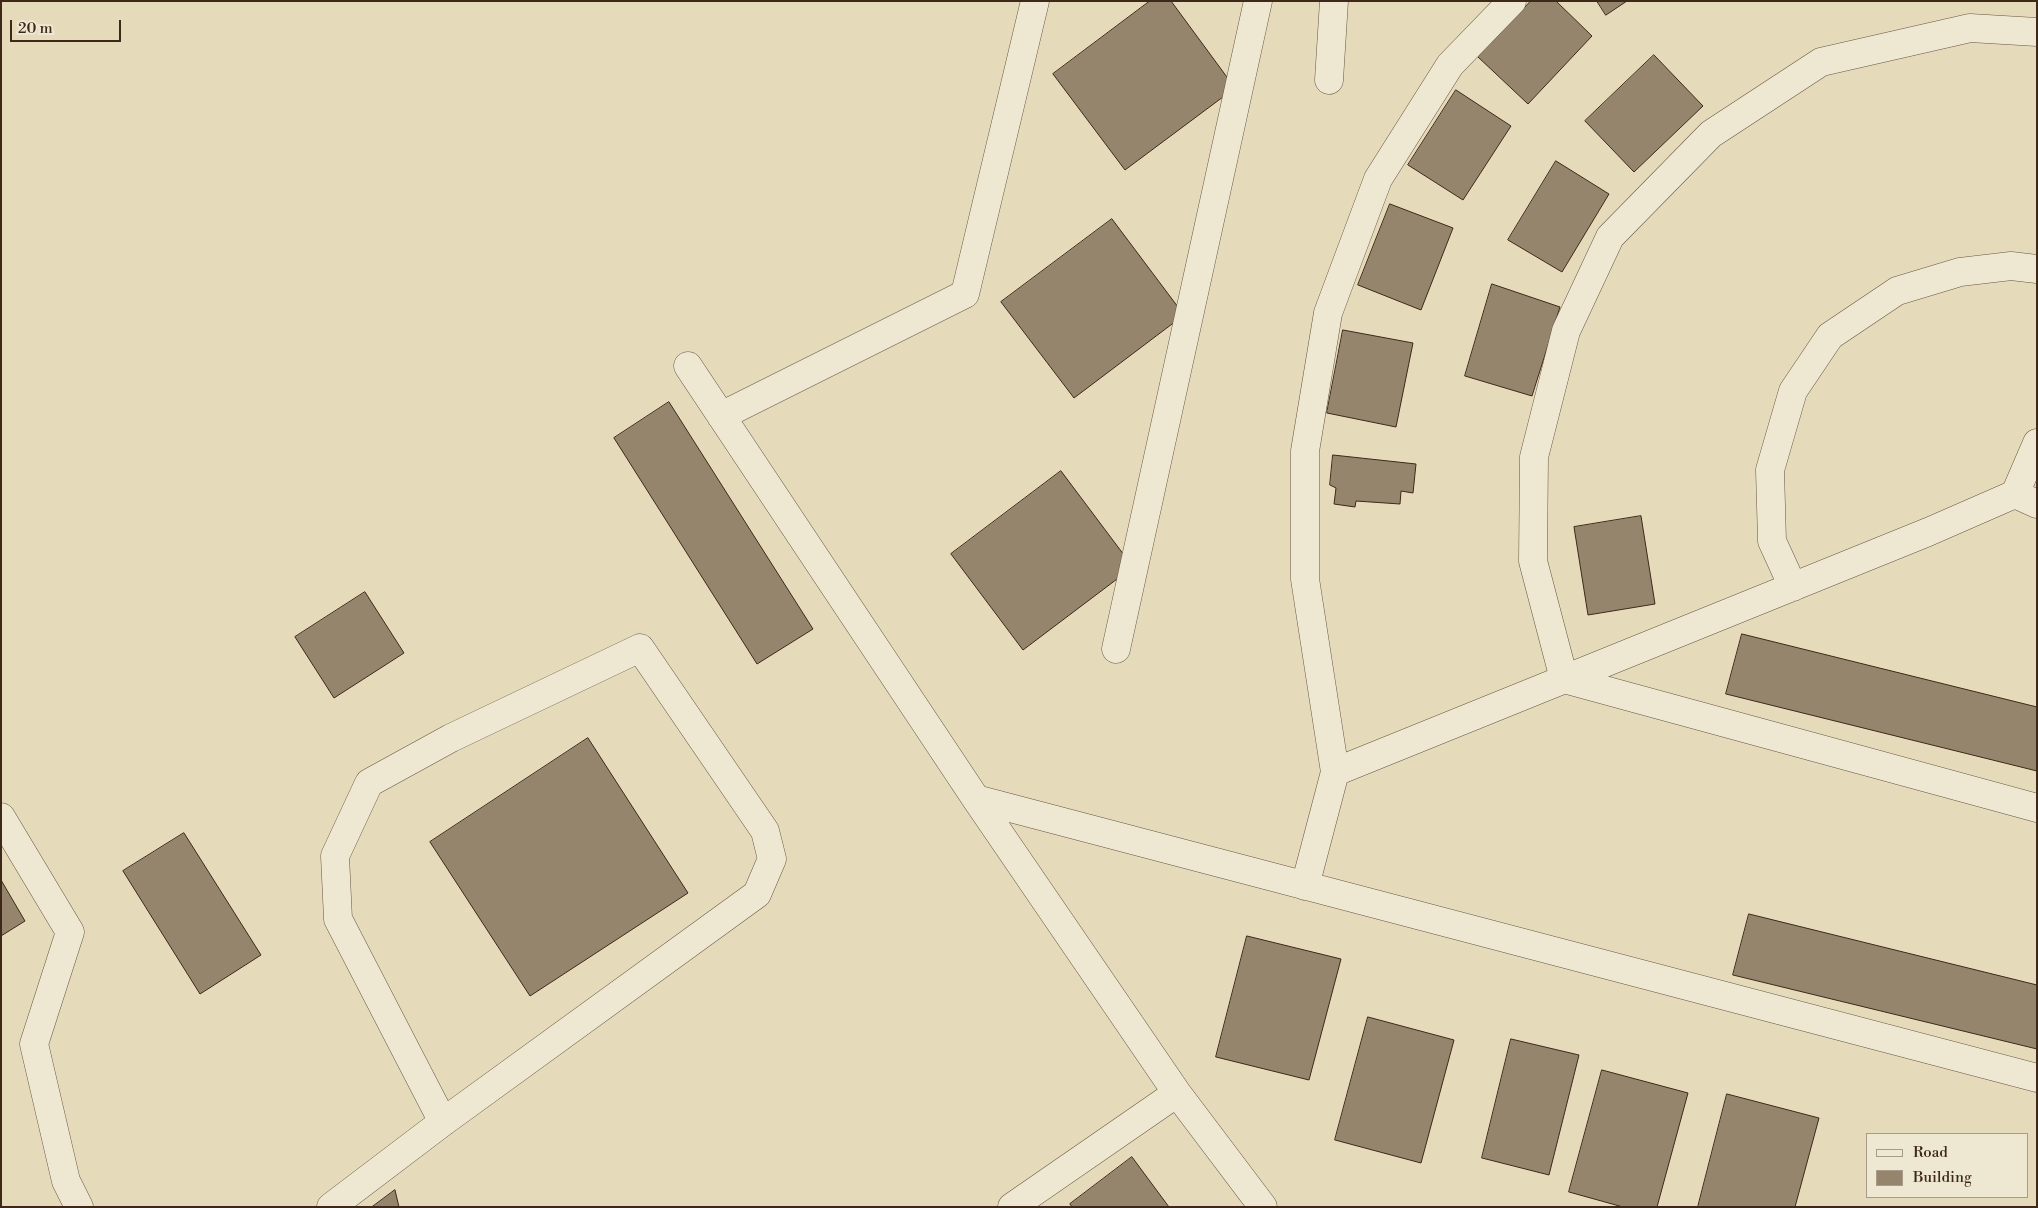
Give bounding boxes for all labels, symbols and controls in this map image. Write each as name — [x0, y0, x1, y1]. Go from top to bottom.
scale bar — [12, 10, 124, 42]
text: 20 m — [18, 19, 53, 38]
legend — [1866, 1133, 2028, 1198]
text: Road — [1913, 1143, 1948, 1162]
text: Building — [1913, 1168, 1972, 1187]

